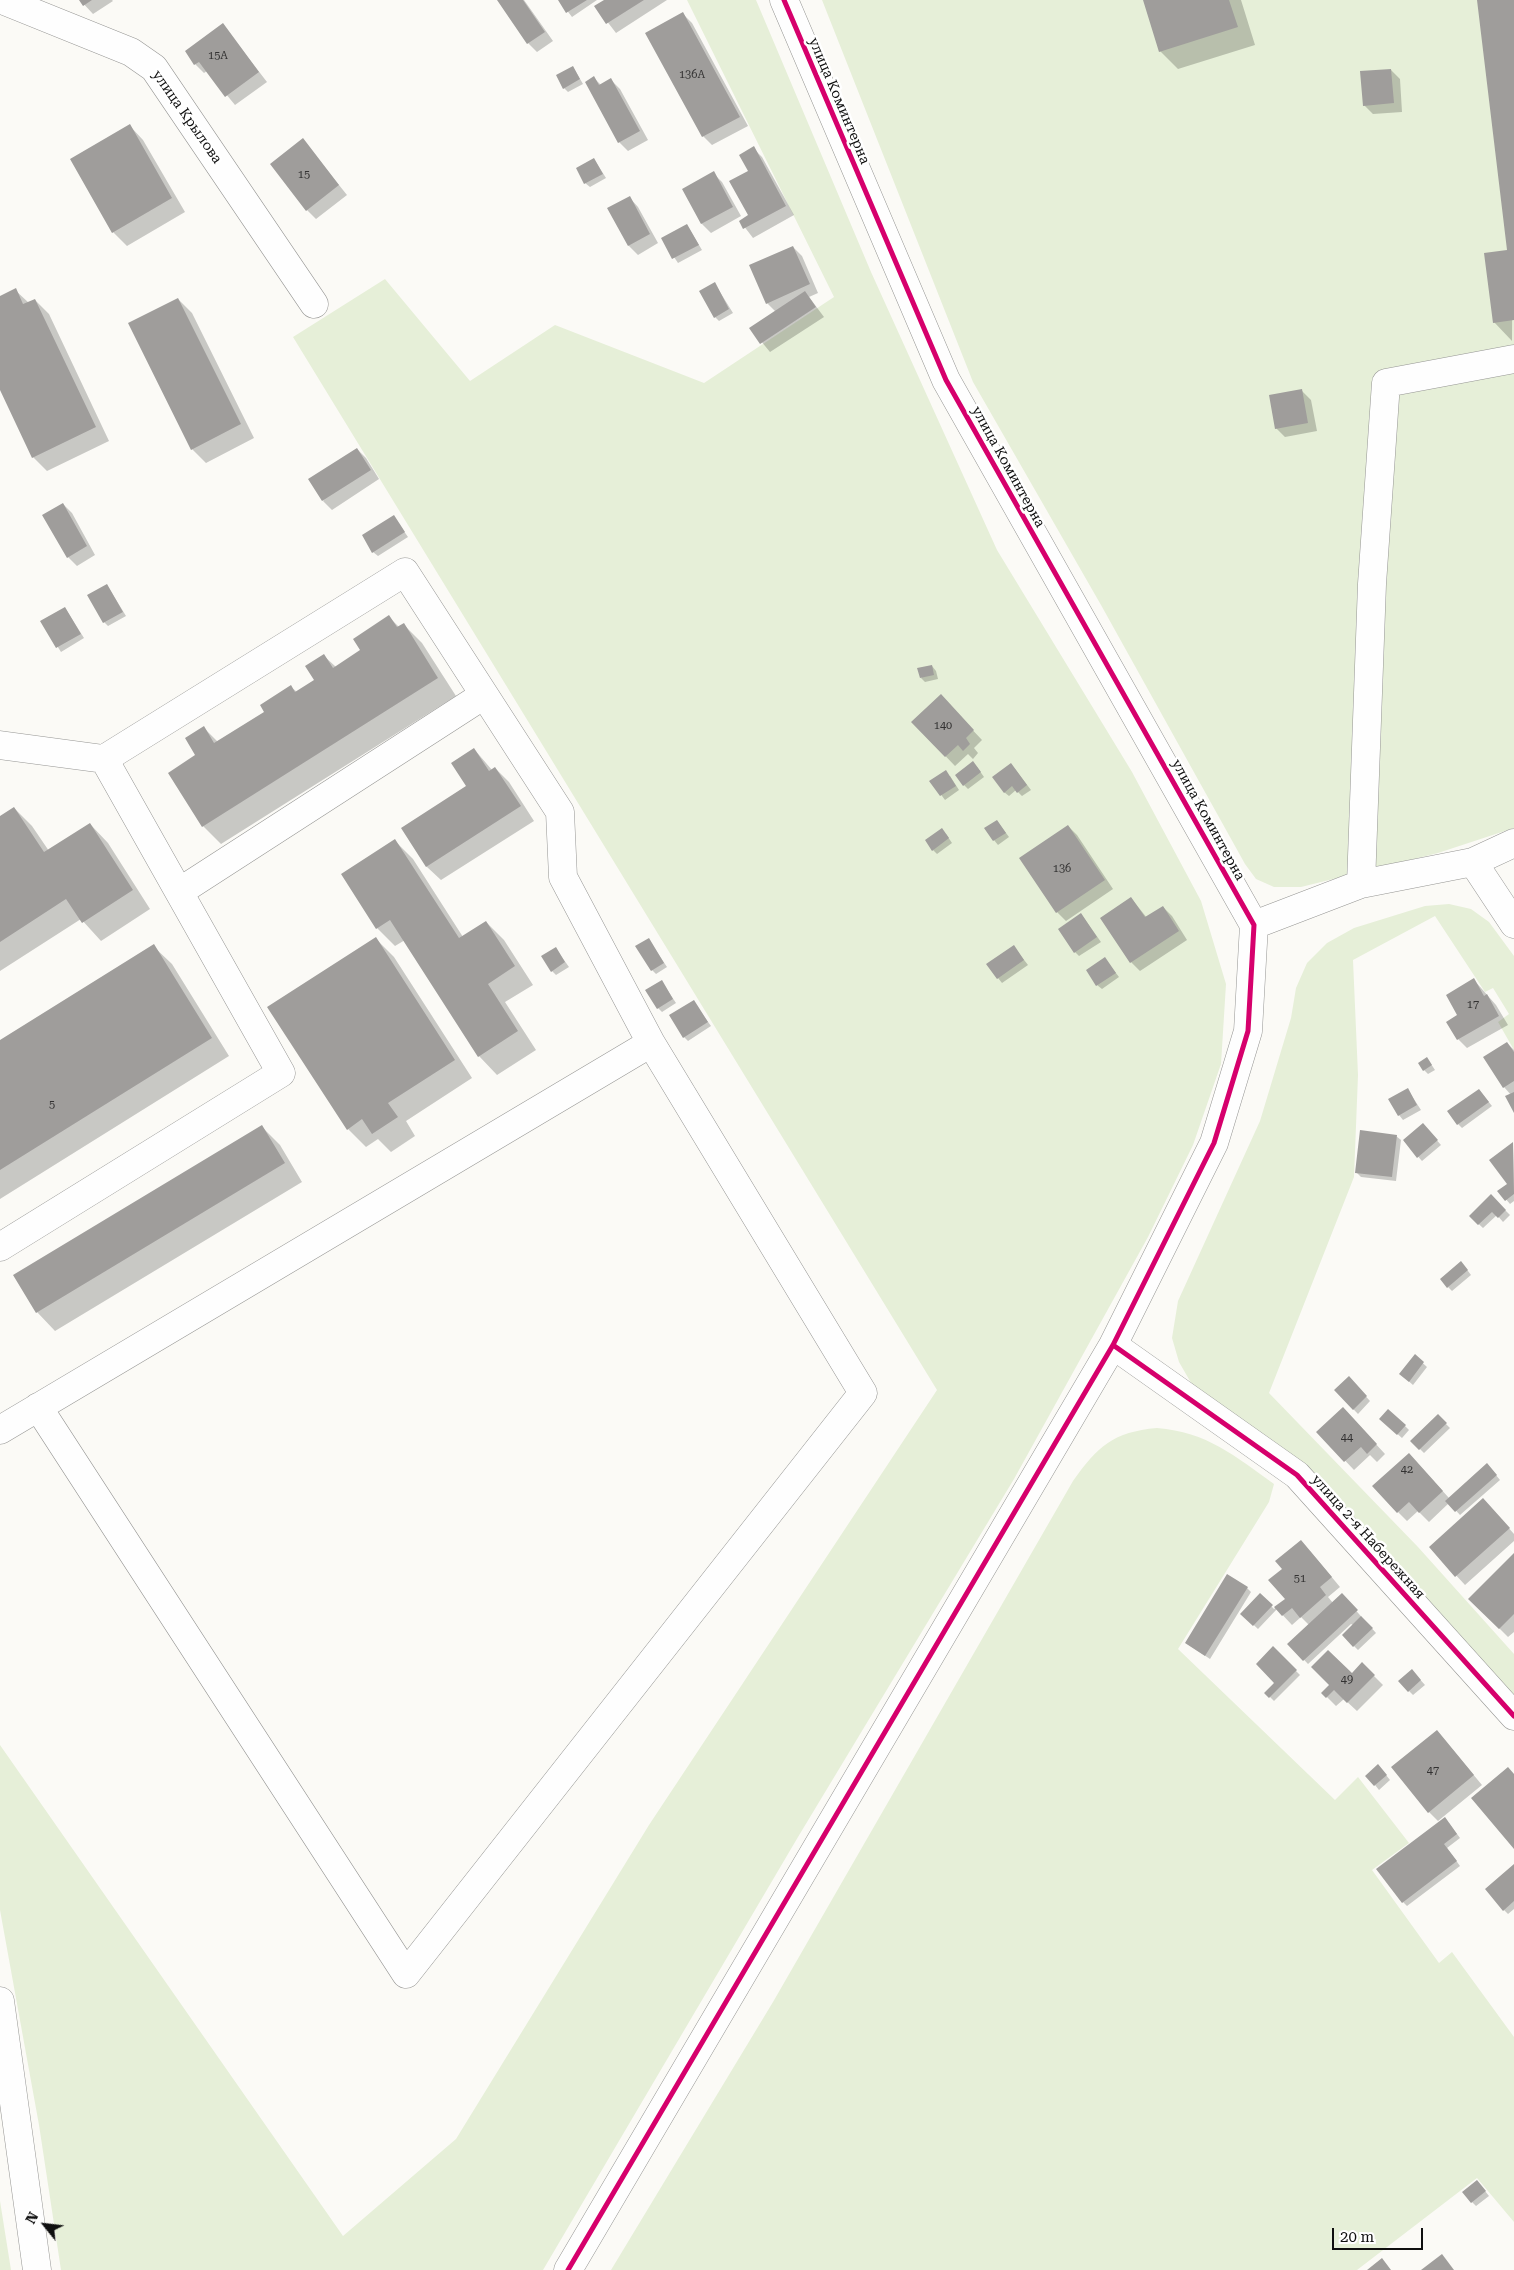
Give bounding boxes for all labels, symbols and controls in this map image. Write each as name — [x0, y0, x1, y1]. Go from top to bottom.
street label: улица Коминтерна — [805, 35, 873, 167]
house number: 15А — [208, 49, 228, 63]
street label: улица Крылова — [149, 67, 225, 167]
house number: 136А — [679, 68, 705, 82]
house number: 15 — [298, 168, 310, 182]
street label: улица Коминтерна — [968, 403, 1048, 531]
house number: 140 — [934, 719, 952, 733]
street label: улица Коминтерна — [1168, 756, 1248, 884]
house number: 136 — [1053, 862, 1071, 876]
house number: 17 — [1467, 998, 1479, 1012]
house number: 5 — [49, 1098, 55, 1112]
house number: 44 — [1341, 1431, 1353, 1445]
house number: 42 — [1401, 1463, 1413, 1477]
street label: улица 2-я Набережная — [1308, 1471, 1428, 1603]
house number: 51 — [1294, 1572, 1306, 1586]
house number: 49 — [1341, 1673, 1353, 1687]
house number: 47 — [1427, 1764, 1439, 1778]
north arrow — [20, 2200, 70, 2250]
text: N — [22, 2209, 41, 2226]
scale bar — [1334, 2218, 1425, 2250]
text: 20 m — [1340, 2228, 1374, 2246]

